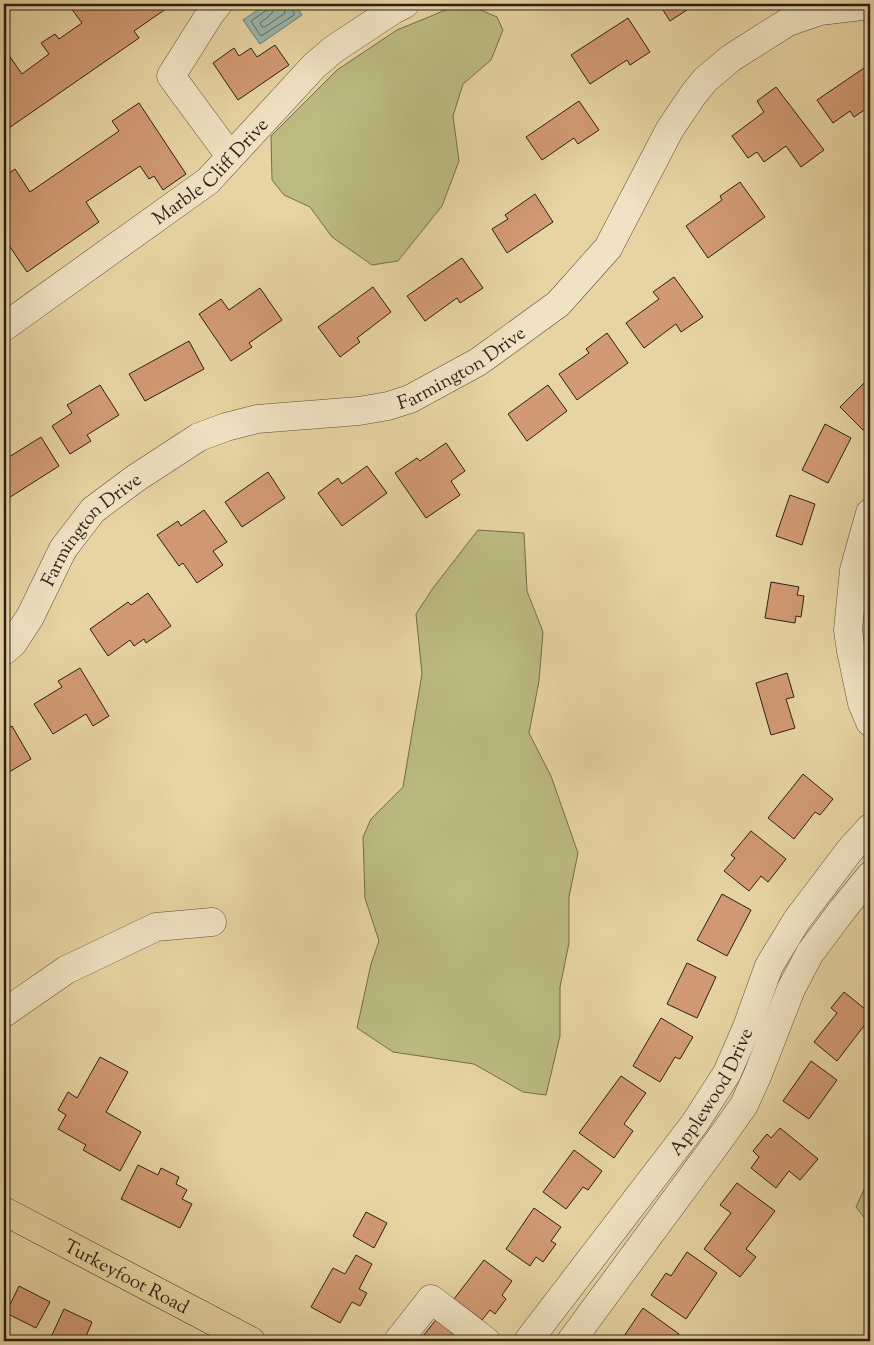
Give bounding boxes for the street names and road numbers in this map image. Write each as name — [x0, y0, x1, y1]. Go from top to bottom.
street label: Marble Cliff Drive — [148, 113, 276, 233]
street label: Farmington Drive — [394, 321, 532, 418]
street label: Farmington Drive — [36, 467, 148, 591]
street label: Applewood Drive — [664, 1024, 761, 1162]
street label: Turkeyfoot Road — [59, 1234, 193, 1322]

